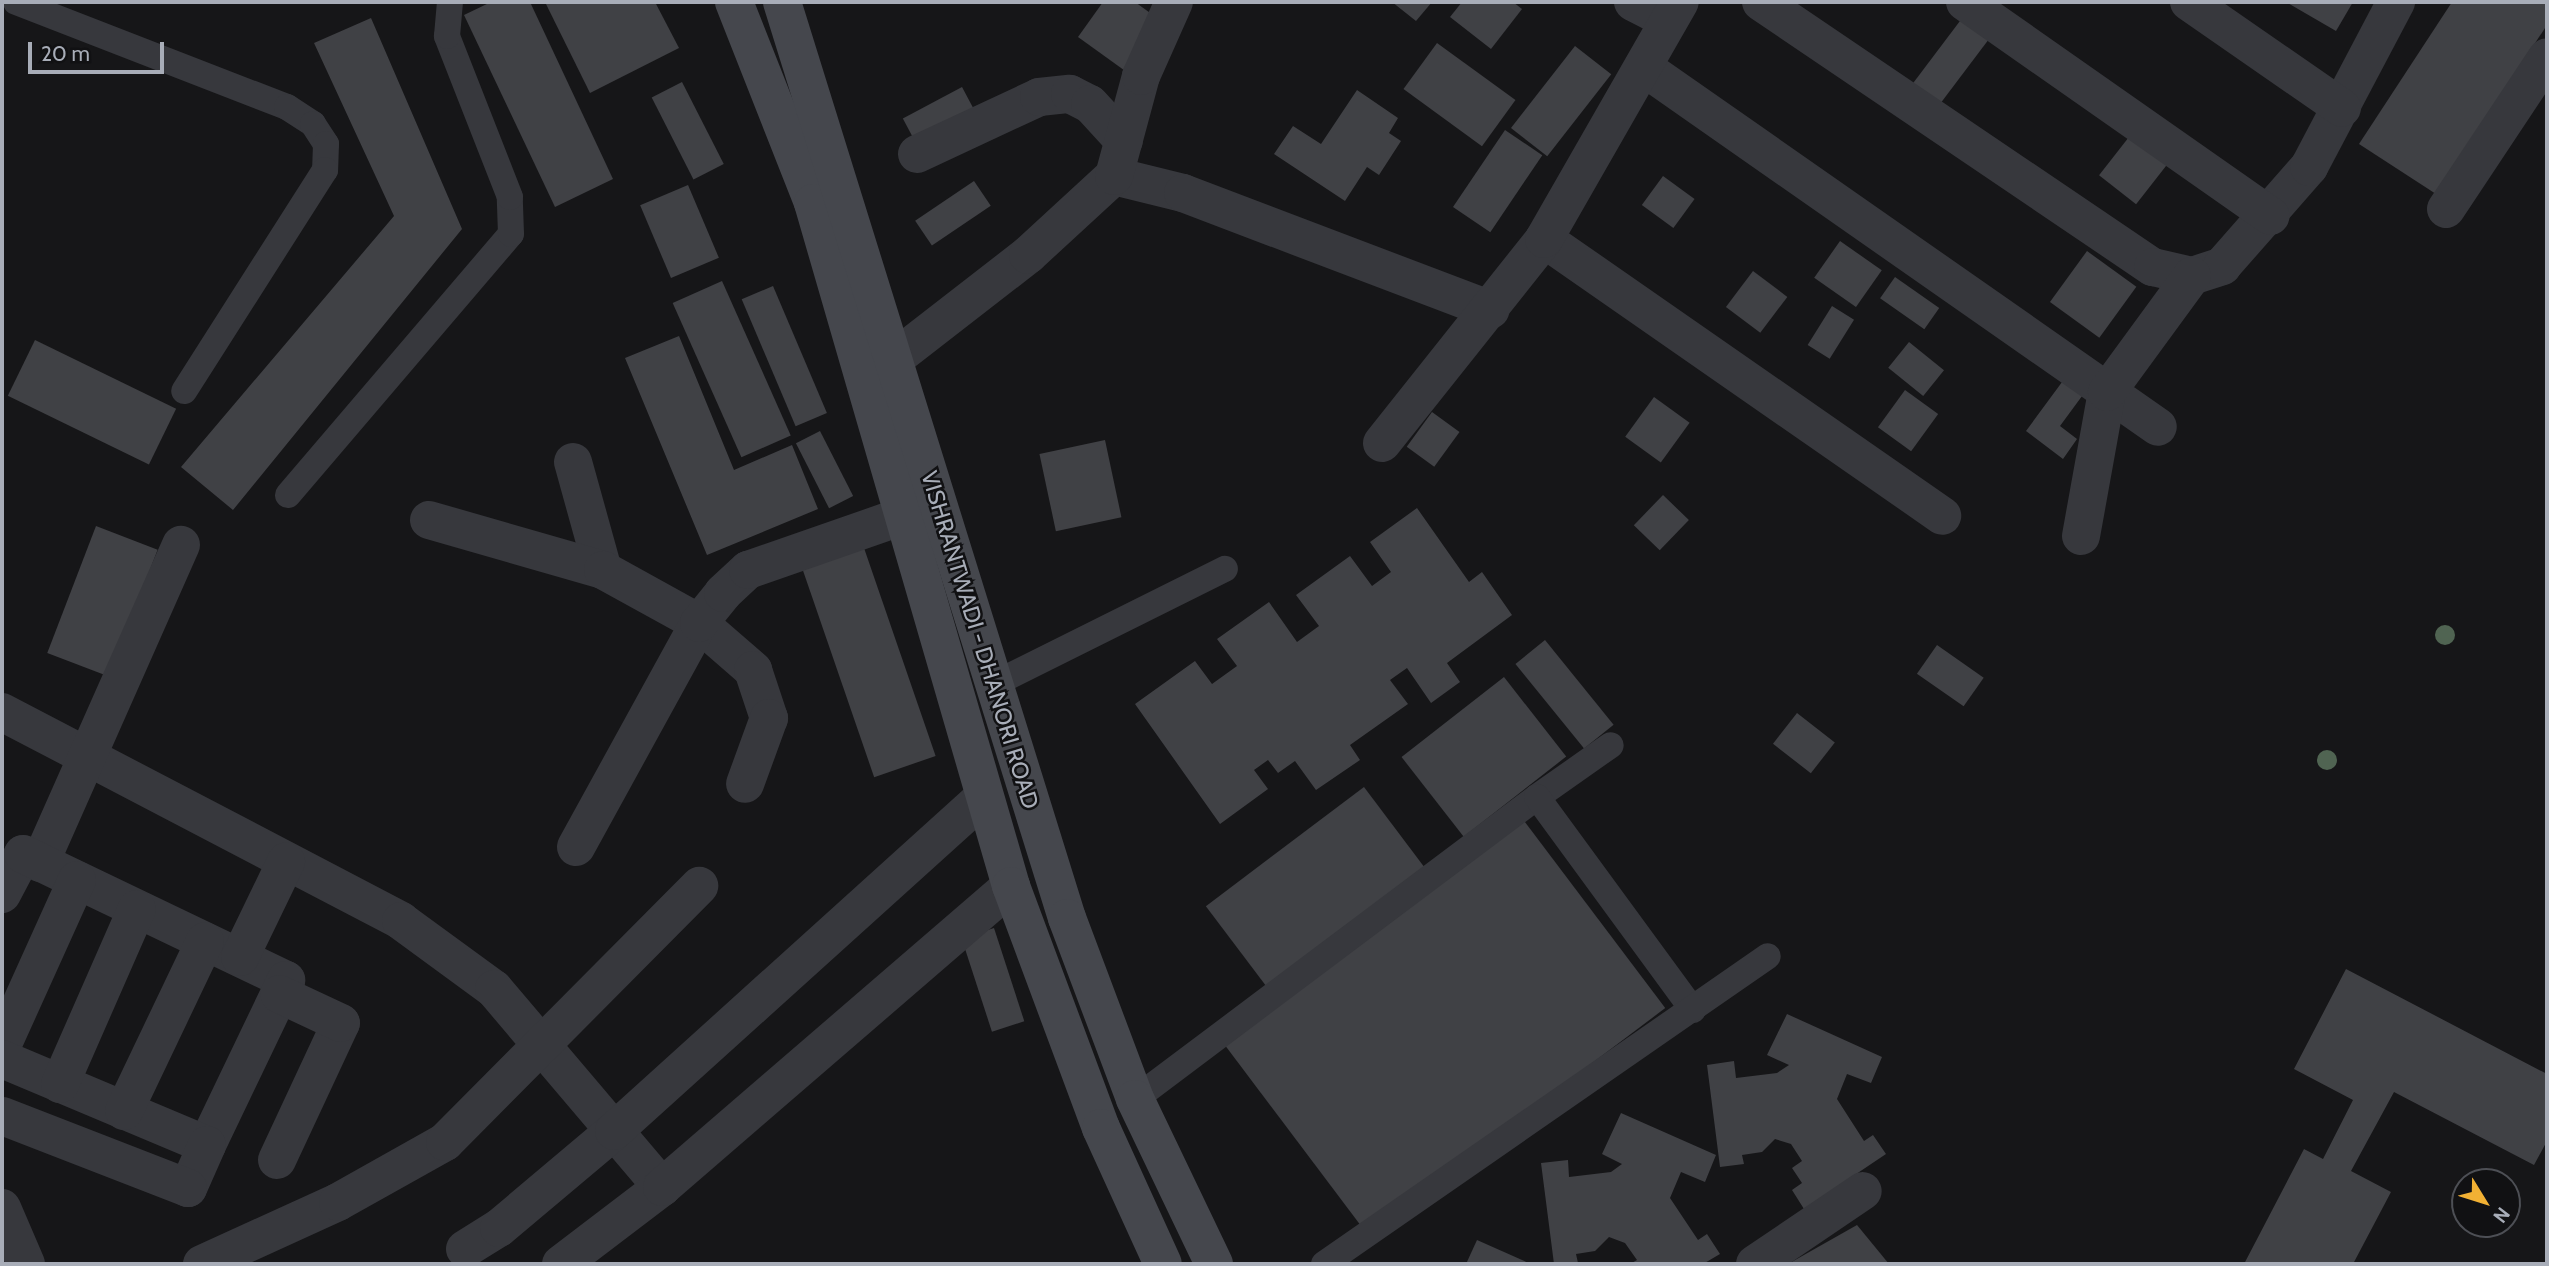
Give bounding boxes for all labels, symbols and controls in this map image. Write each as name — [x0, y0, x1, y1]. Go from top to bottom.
scale bar — [32, 28, 168, 72]
text: 20 m — [41, 41, 90, 66]
street label: VISHRANTWADI - DHANORI ROAD — [915, 468, 1045, 812]
north arrow — [2451, 1168, 2521, 1238]
text: N — [2488, 1203, 2515, 1227]

